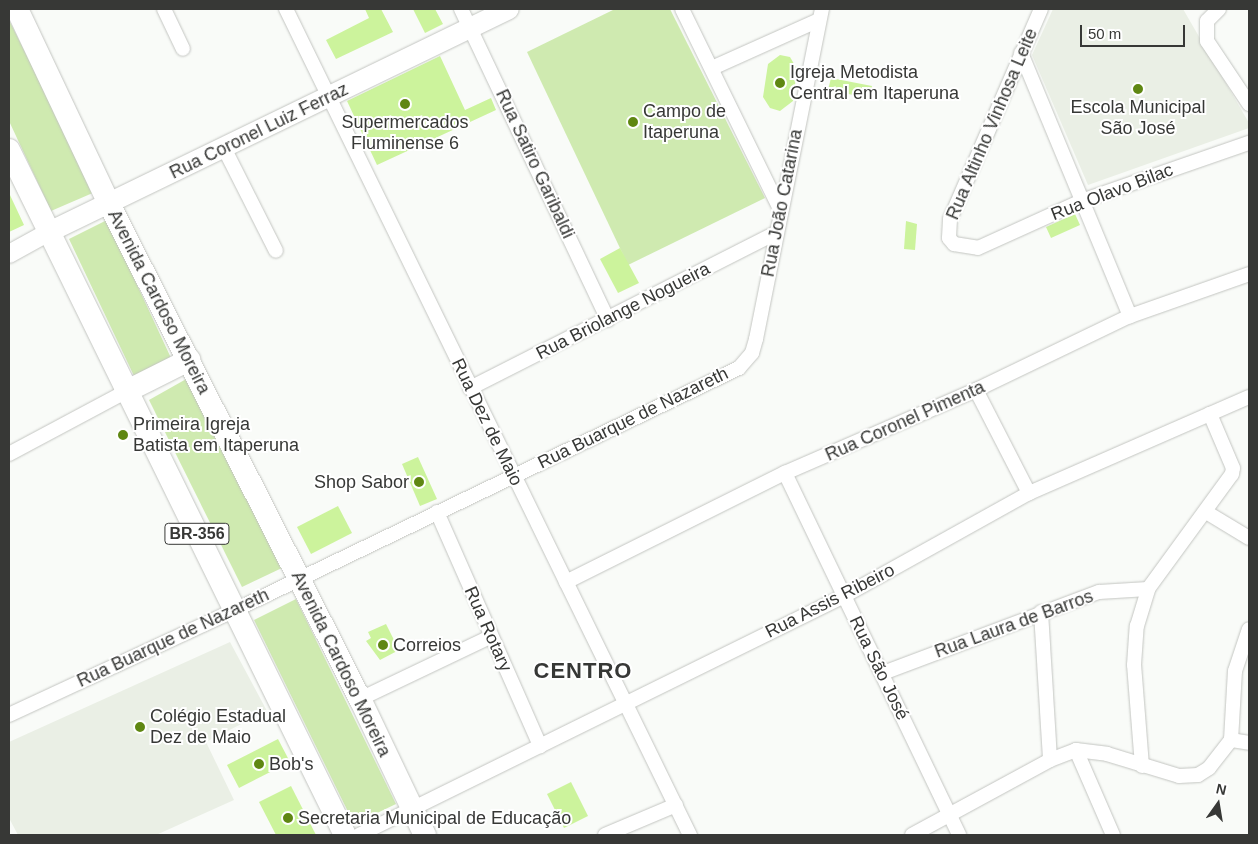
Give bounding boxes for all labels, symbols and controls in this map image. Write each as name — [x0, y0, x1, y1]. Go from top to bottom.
scale bar — [1083, 15, 1188, 47]
street label: Rua Altinho Vinhosa Leite — [942, 25, 1042, 223]
text: 50 m — [1088, 25, 1121, 42]
place label: Igreja Metodista Central em Itaperuna — [790, 62, 959, 104]
marker: Igreja Metodista Central em Itaperuna — [774, 77, 786, 89]
street label: Rua Coronel Luiz Ferraz — [166, 78, 352, 184]
marker: Escola Municipal São José — [1132, 83, 1144, 95]
street label: Rua Satiro Garibaldi — [491, 86, 579, 242]
place label: Escola Municipal São José — [1070, 97, 1206, 140]
marker: Supermercados Fluminense 6 — [399, 98, 411, 110]
place label: Campo de Itaperuna — [643, 101, 726, 144]
place label: Supermercados Fluminense 6 — [341, 112, 469, 154]
marker: Campo de Itaperuna — [627, 116, 639, 128]
street label: Rua João Catarina — [757, 127, 807, 279]
street label: Rua Olavo Bilac — [1048, 159, 1176, 225]
street label: Avenida Cardoso Moreira — [103, 206, 215, 398]
street label: Rua Briolange Nogueira — [533, 258, 713, 364]
street label: Rua Dez de Maio — [447, 355, 527, 489]
street label: Rua Buarque de Nazareth — [534, 362, 732, 474]
street label: Rua Coronel Pimenta — [822, 376, 988, 466]
place label: Primeira Igreja Batista em Itaperuna — [133, 414, 299, 456]
marker: Primeira Igreja Batista em Itaperuna — [117, 429, 129, 441]
place label: Shop Sabor — [314, 471, 409, 493]
marker: Shop Sabor — [413, 476, 425, 488]
road number: BR-356 — [163, 520, 231, 548]
street label: Rua Assis Ribeiro — [761, 559, 899, 643]
street label: Avenida Cardoso Moreira — [287, 568, 395, 760]
street label: Rua Rotary — [460, 583, 516, 675]
street label: Rua Buarque de Nazareth — [74, 584, 272, 692]
street label: Rua Laura de Barros — [932, 585, 1096, 663]
street label: Rua São José — [845, 612, 913, 724]
place label: Correios — [393, 634, 461, 656]
marker: Correios — [377, 639, 389, 651]
district label: CENTRO — [533, 658, 633, 684]
place label: Colégio Estadual Dez de Maio — [150, 706, 286, 749]
marker: Colégio Estadual Dez de Maio — [134, 721, 146, 733]
place label: Bob's — [269, 753, 313, 775]
marker: Bob's — [253, 758, 265, 770]
north arrow — [1193, 779, 1243, 829]
text: N — [1215, 780, 1228, 798]
place label: Secretaria Municipal de Educação — [298, 807, 571, 829]
marker: Secretaria Municipal de Educação — [282, 812, 294, 824]

